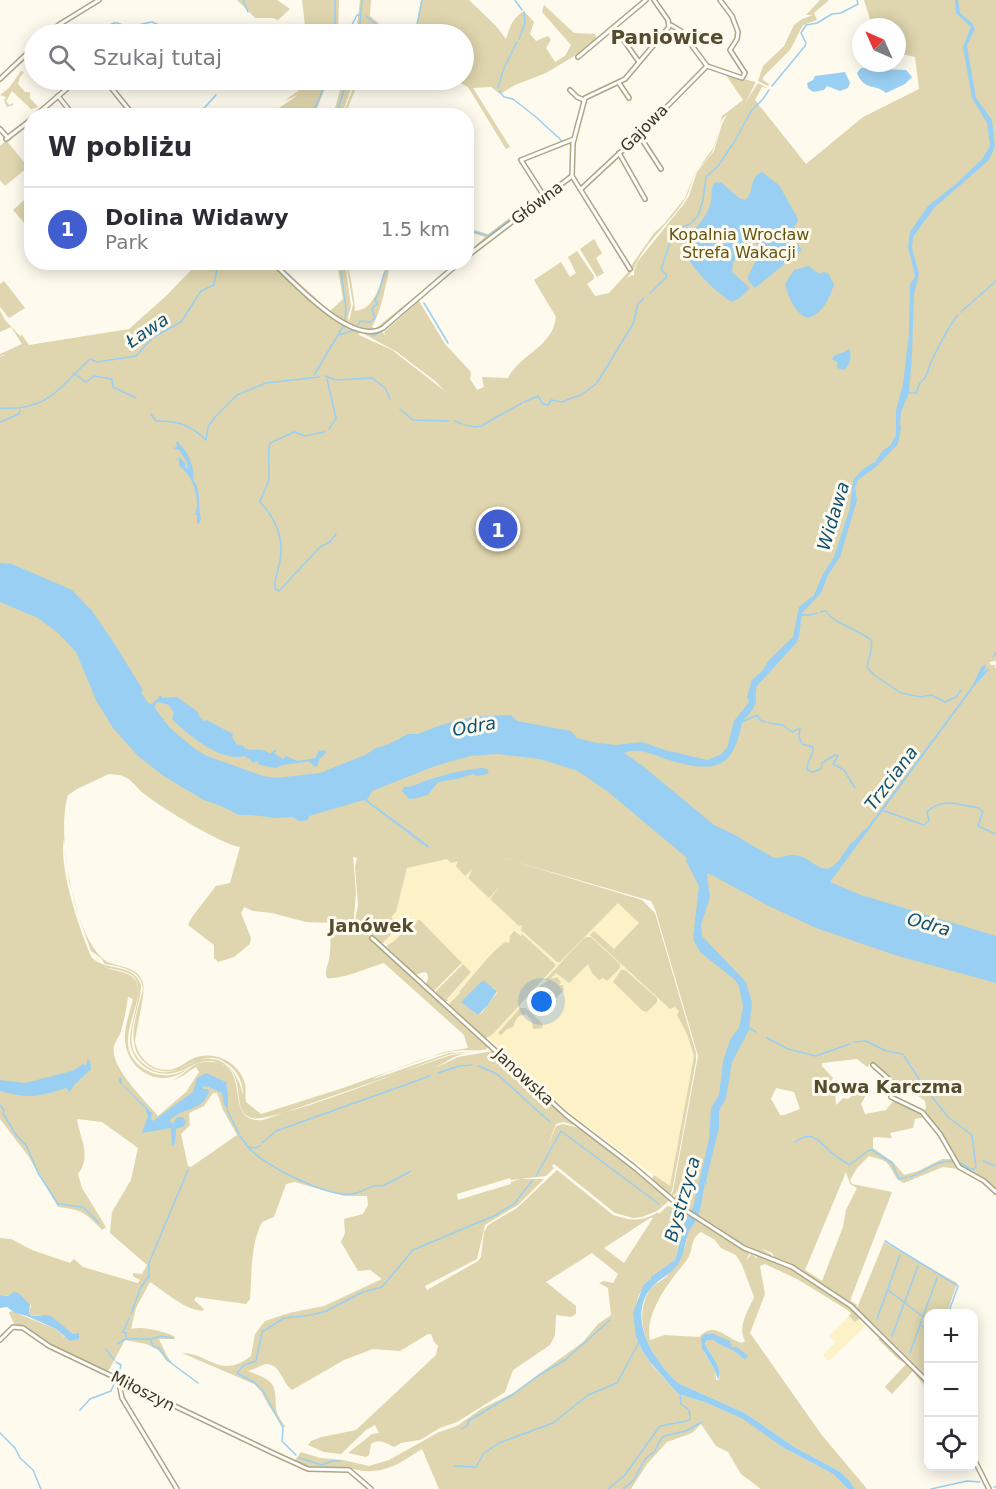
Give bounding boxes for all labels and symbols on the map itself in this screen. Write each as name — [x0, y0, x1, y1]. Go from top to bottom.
north arrow — [852, 18, 906, 72]
district label: Paniowice — [610, 25, 724, 49]
street label: Gajowa — [616, 100, 672, 156]
street label: Główna — [507, 177, 567, 229]
park label: Kopalnia Wrocław Strefa Wakacji — [669, 225, 809, 262]
water label: Ława — [121, 308, 172, 352]
water label: Widawa — [813, 479, 853, 553]
pin: 1 — [478, 506, 518, 552]
water label: Odra — [450, 712, 498, 740]
water label: Trzciana — [860, 742, 922, 814]
water label: Odra — [905, 908, 953, 940]
district label: Janówek — [327, 915, 414, 936]
your location — [527, 987, 556, 1016]
street label: Janowska — [489, 1044, 558, 1109]
district label: Nowa Karczma — [813, 1076, 963, 1097]
water label: Bystrzyca — [660, 1154, 704, 1244]
street label: Miłoszyn — [108, 1367, 178, 1415]

